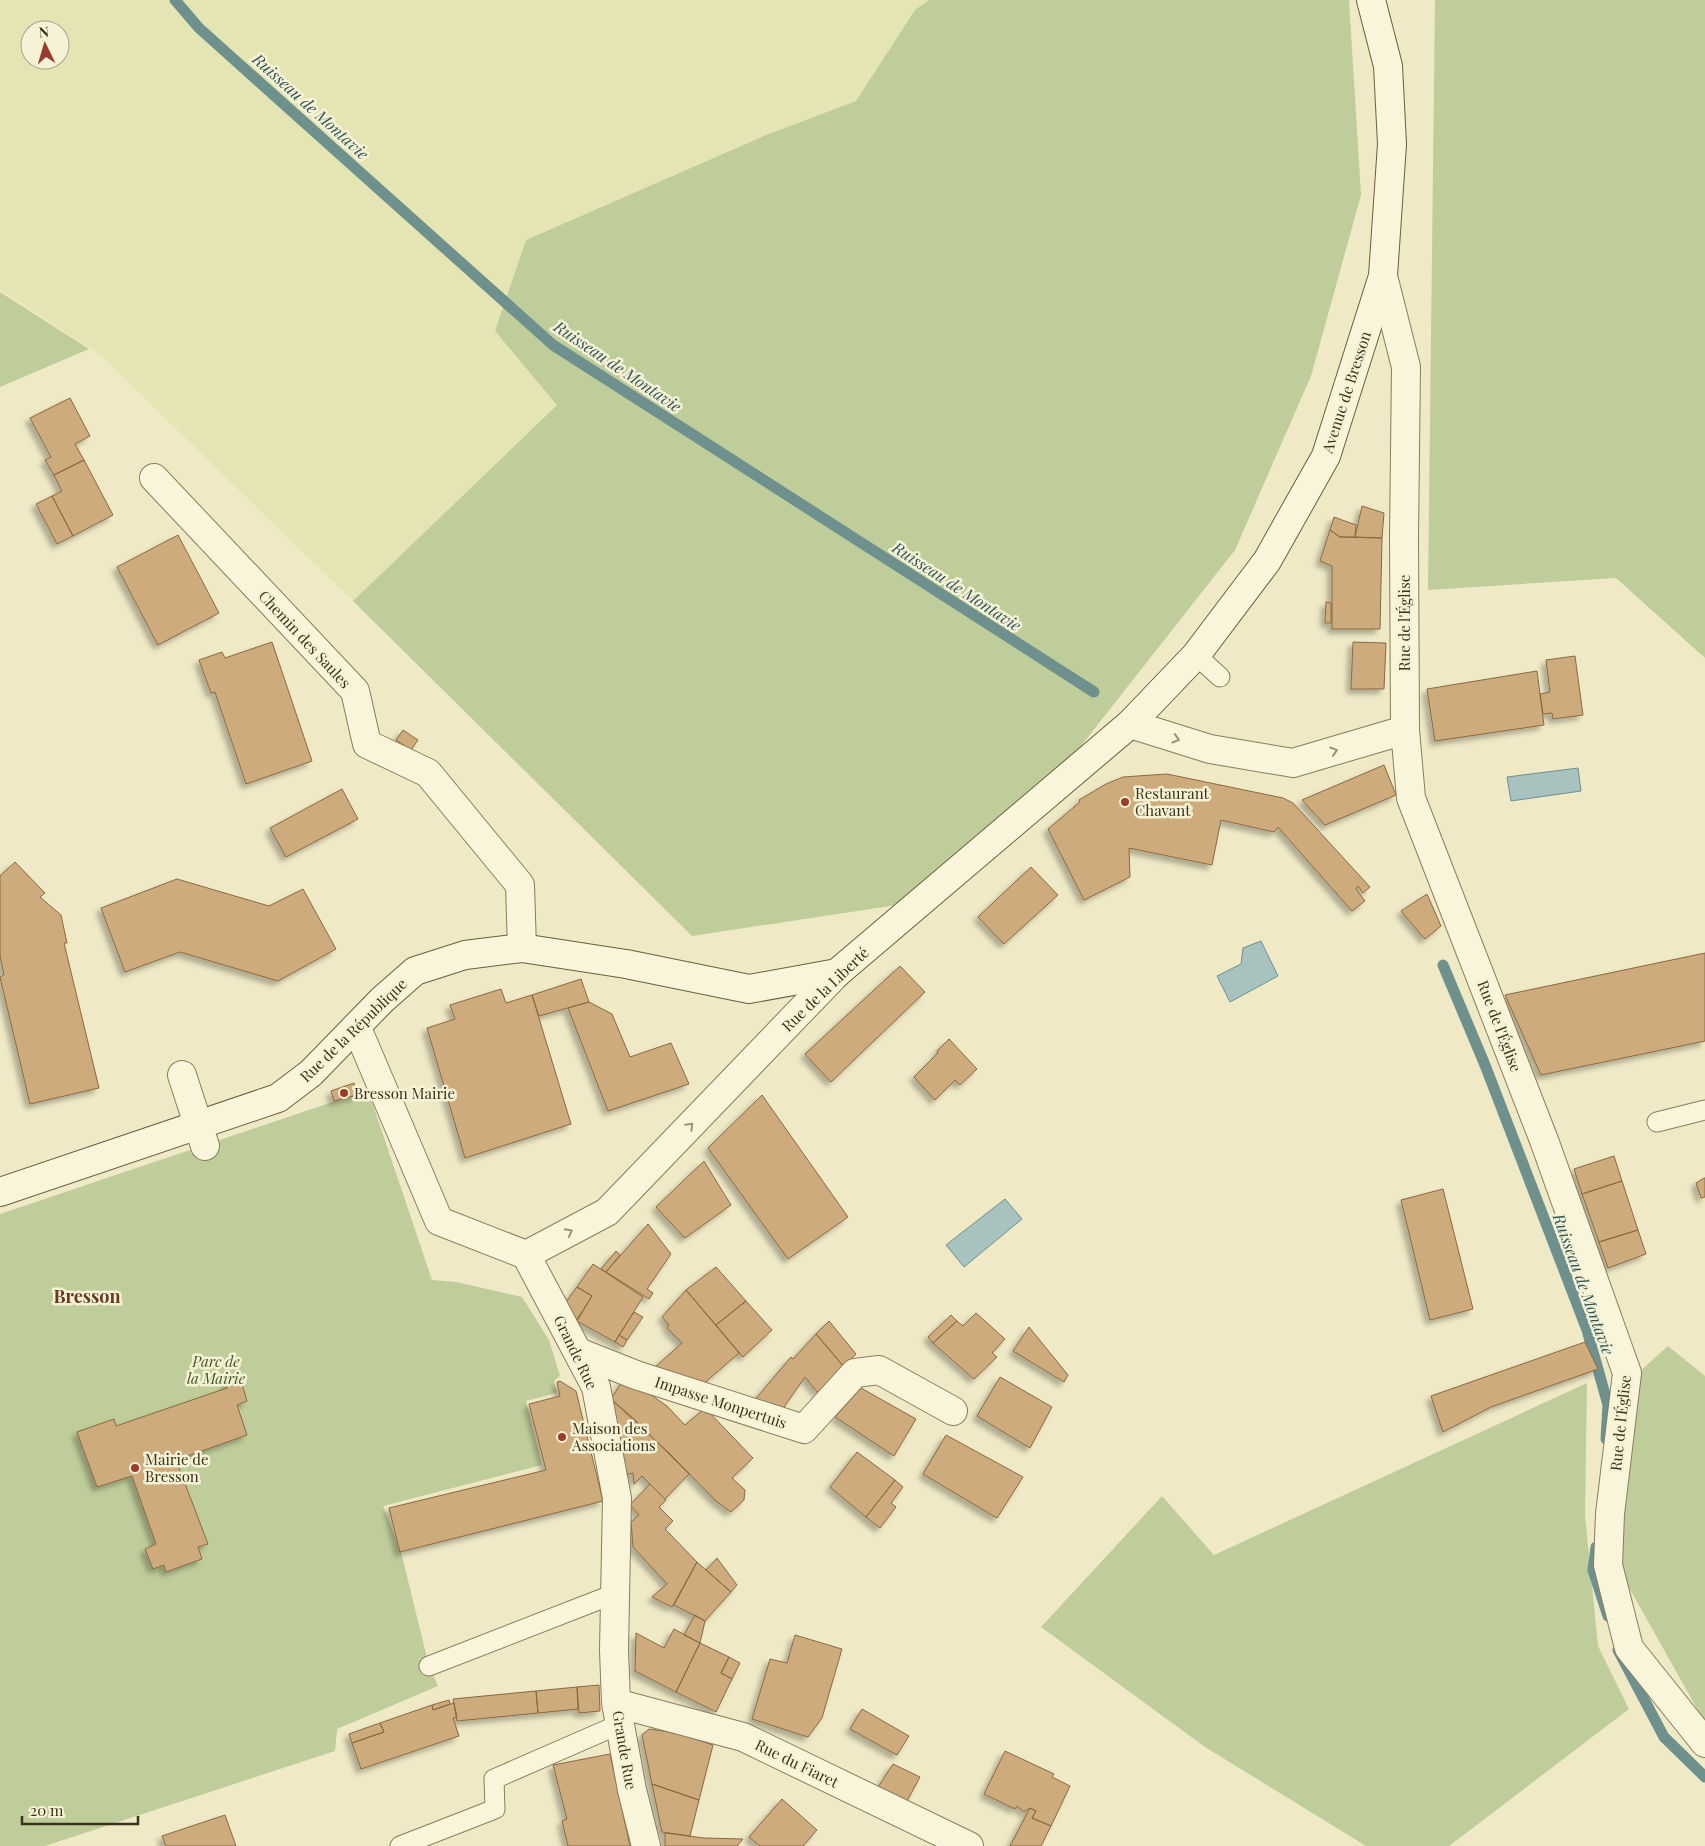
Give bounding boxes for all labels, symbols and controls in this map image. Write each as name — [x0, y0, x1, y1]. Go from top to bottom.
north arrow — [20, 20, 70, 70]
text: N — [38, 22, 50, 41]
water label: Ruisseau de Montavie — [248, 48, 374, 164]
water label: Ruisseau de Montavie — [549, 315, 686, 416]
street label: Avenue de Bresson — [1317, 328, 1375, 456]
water label: Ruisseau de Montavie — [888, 536, 1025, 636]
street label: Rue de l'Église — [1394, 575, 1414, 671]
street label: Chemin des Saules — [255, 586, 355, 692]
one-way arrow — [1172, 733, 1180, 743]
one-way arrow — [1330, 747, 1338, 757]
place label: Restaurant Chavant — [1135, 783, 1210, 820]
marker: Restaurant Chavant — [1119, 796, 1131, 808]
street label: Rue de la Liberté — [777, 942, 873, 1036]
street label: Rue de la République — [295, 974, 411, 1086]
street label: Rue de l'Église — [1473, 977, 1527, 1075]
place label: Bresson Mairie — [354, 1083, 455, 1103]
marker: Bresson Mairie — [338, 1087, 350, 1099]
one-way arrow — [684, 1123, 693, 1132]
water label: Ruisseau de Montavie — [1548, 1209, 1619, 1358]
one-way arrow — [564, 1228, 573, 1238]
district label: Bresson — [53, 1284, 121, 1308]
street label: Grande Rue — [550, 1312, 602, 1392]
park label: Parc de la Mairie — [187, 1351, 246, 1388]
street label: Impasse Monpertuis — [653, 1371, 789, 1433]
street label: Rue de l'Église — [1605, 1374, 1635, 1472]
place label: Maison des Associations — [571, 1418, 656, 1455]
marker: Maison des Associations — [556, 1431, 568, 1443]
place label: Mairie de Bresson — [145, 1449, 209, 1486]
marker: Mairie de Bresson — [129, 1462, 141, 1474]
street label: Grande Rue — [608, 1709, 642, 1791]
street label: Rue du Fiaret — [752, 1734, 843, 1792]
scale bar — [22, 1794, 139, 1826]
text: 20 m — [30, 1800, 64, 1820]

